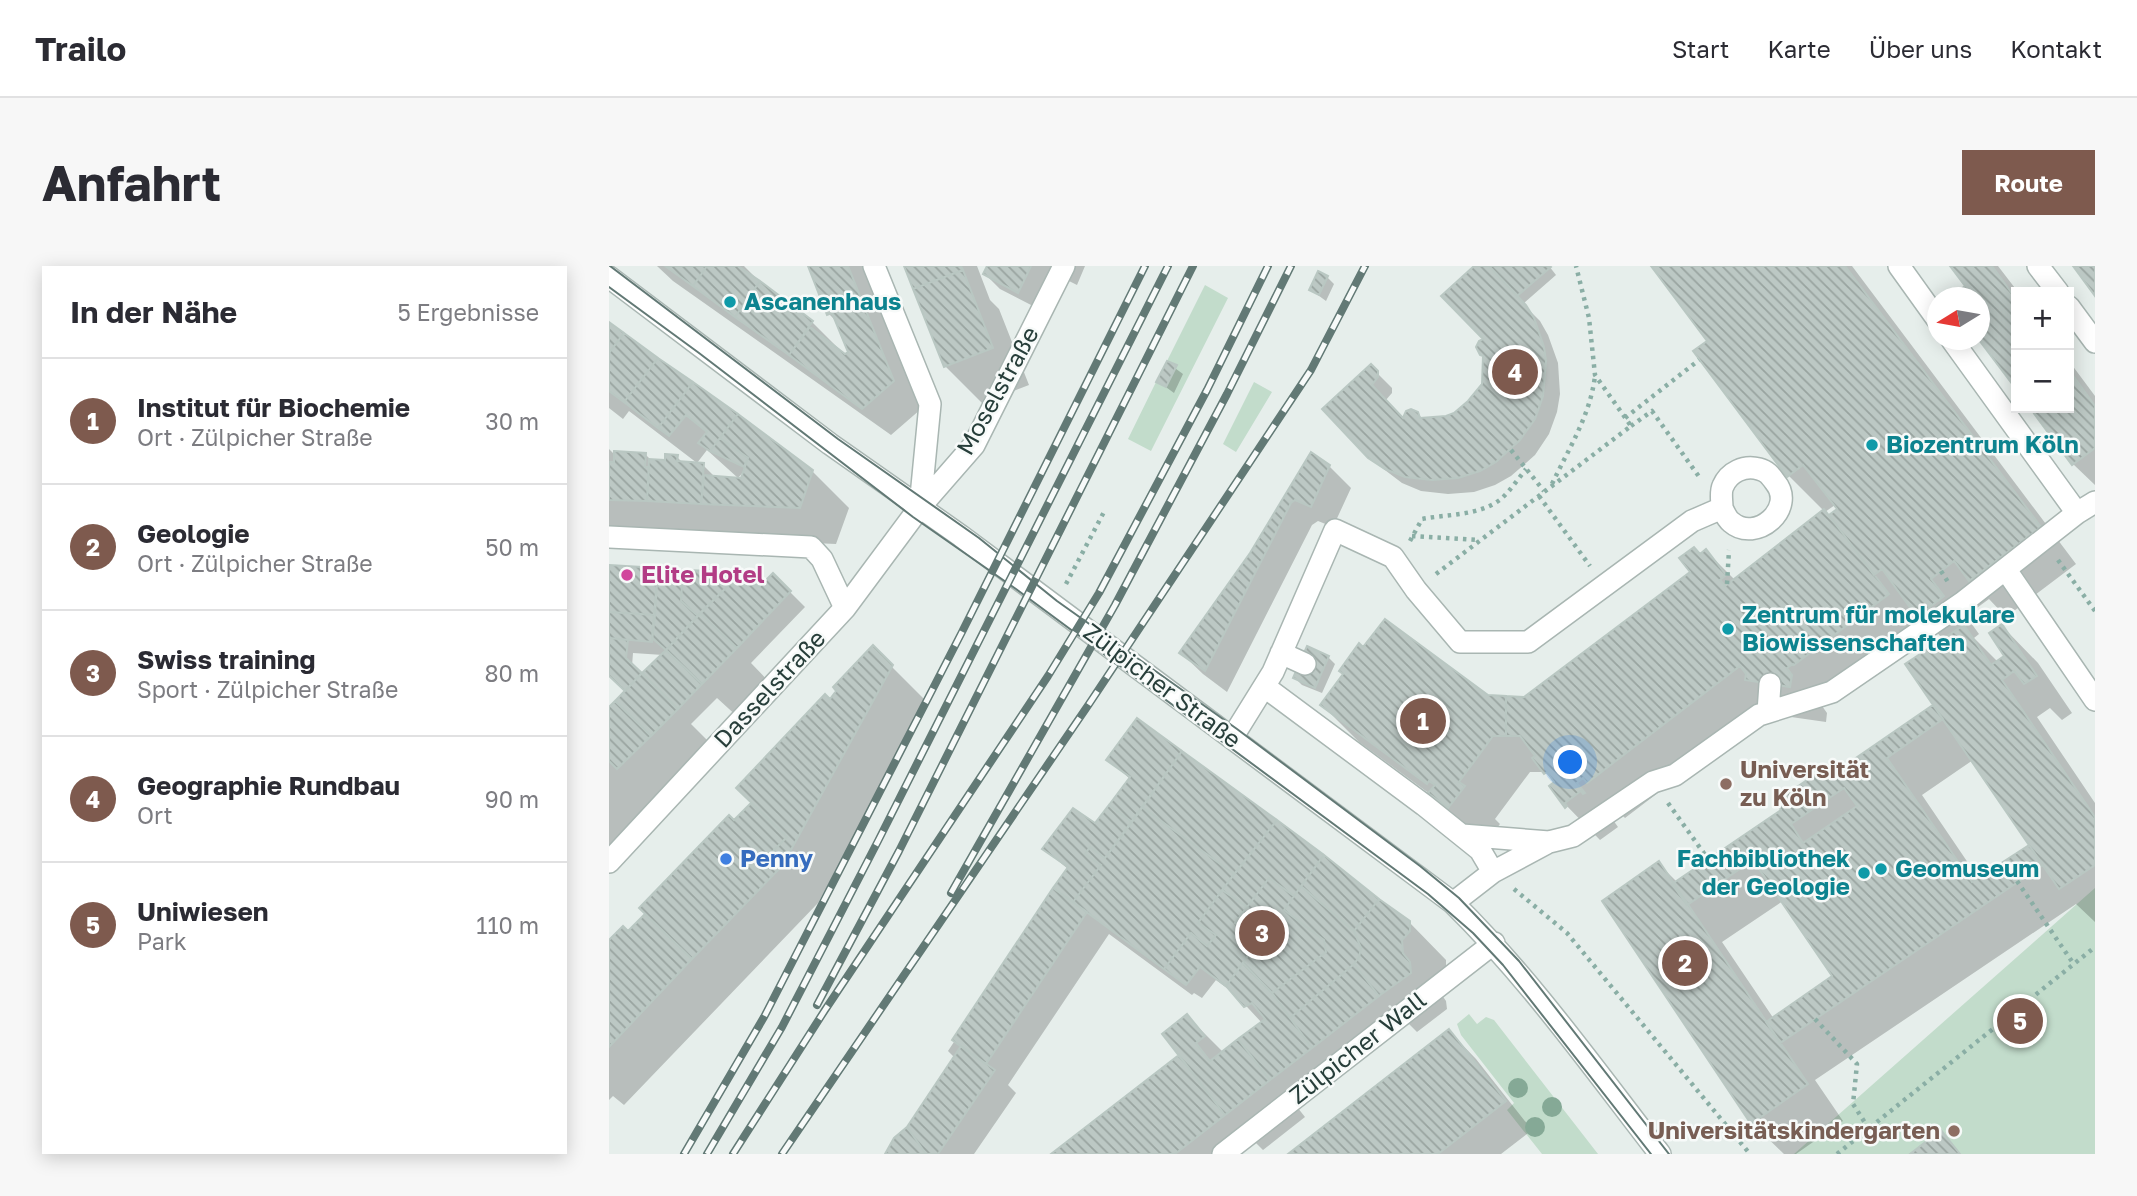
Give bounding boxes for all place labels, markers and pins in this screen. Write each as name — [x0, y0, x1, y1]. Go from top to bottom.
place label: Ascanenhaus — [744, 286, 901, 315]
marker: Ascanenhaus — [722, 294, 738, 310]
pin: 4 — [1492, 346, 1538, 398]
place label: Biozentrum Köln — [1886, 429, 2079, 458]
marker: Biozentrum Köln — [1864, 437, 1880, 453]
place label: Elite Hotel — [641, 559, 765, 588]
marker: Elite Hotel — [619, 567, 635, 583]
place label: Zentrum für molekulare Biowissenschaften — [1742, 599, 2015, 656]
marker: Zentrum für molekulare Biowissenschaften — [1720, 621, 1736, 637]
pin: 1 — [1400, 695, 1446, 747]
place label: Universität zu Köln — [1740, 754, 1869, 811]
marker: Universität zu Köln — [1718, 776, 1734, 792]
place label: Penny — [740, 843, 814, 872]
place label: Fachbibliothek der Geologie — [1677, 843, 1850, 900]
marker: Penny — [718, 851, 734, 867]
place label: Geomuseum — [1895, 853, 2039, 882]
marker: Geomuseum — [1873, 861, 1889, 877]
marker: Fachbibliothek der Geologie — [1856, 865, 1872, 881]
pin: 3 — [1239, 907, 1285, 959]
pin: 2 — [1662, 937, 1708, 989]
pin: 5 — [1997, 995, 2043, 1047]
place label: Universitätskindergarten — [1648, 1115, 1940, 1144]
marker: Universitätskindergarten — [1946, 1123, 1962, 1139]

